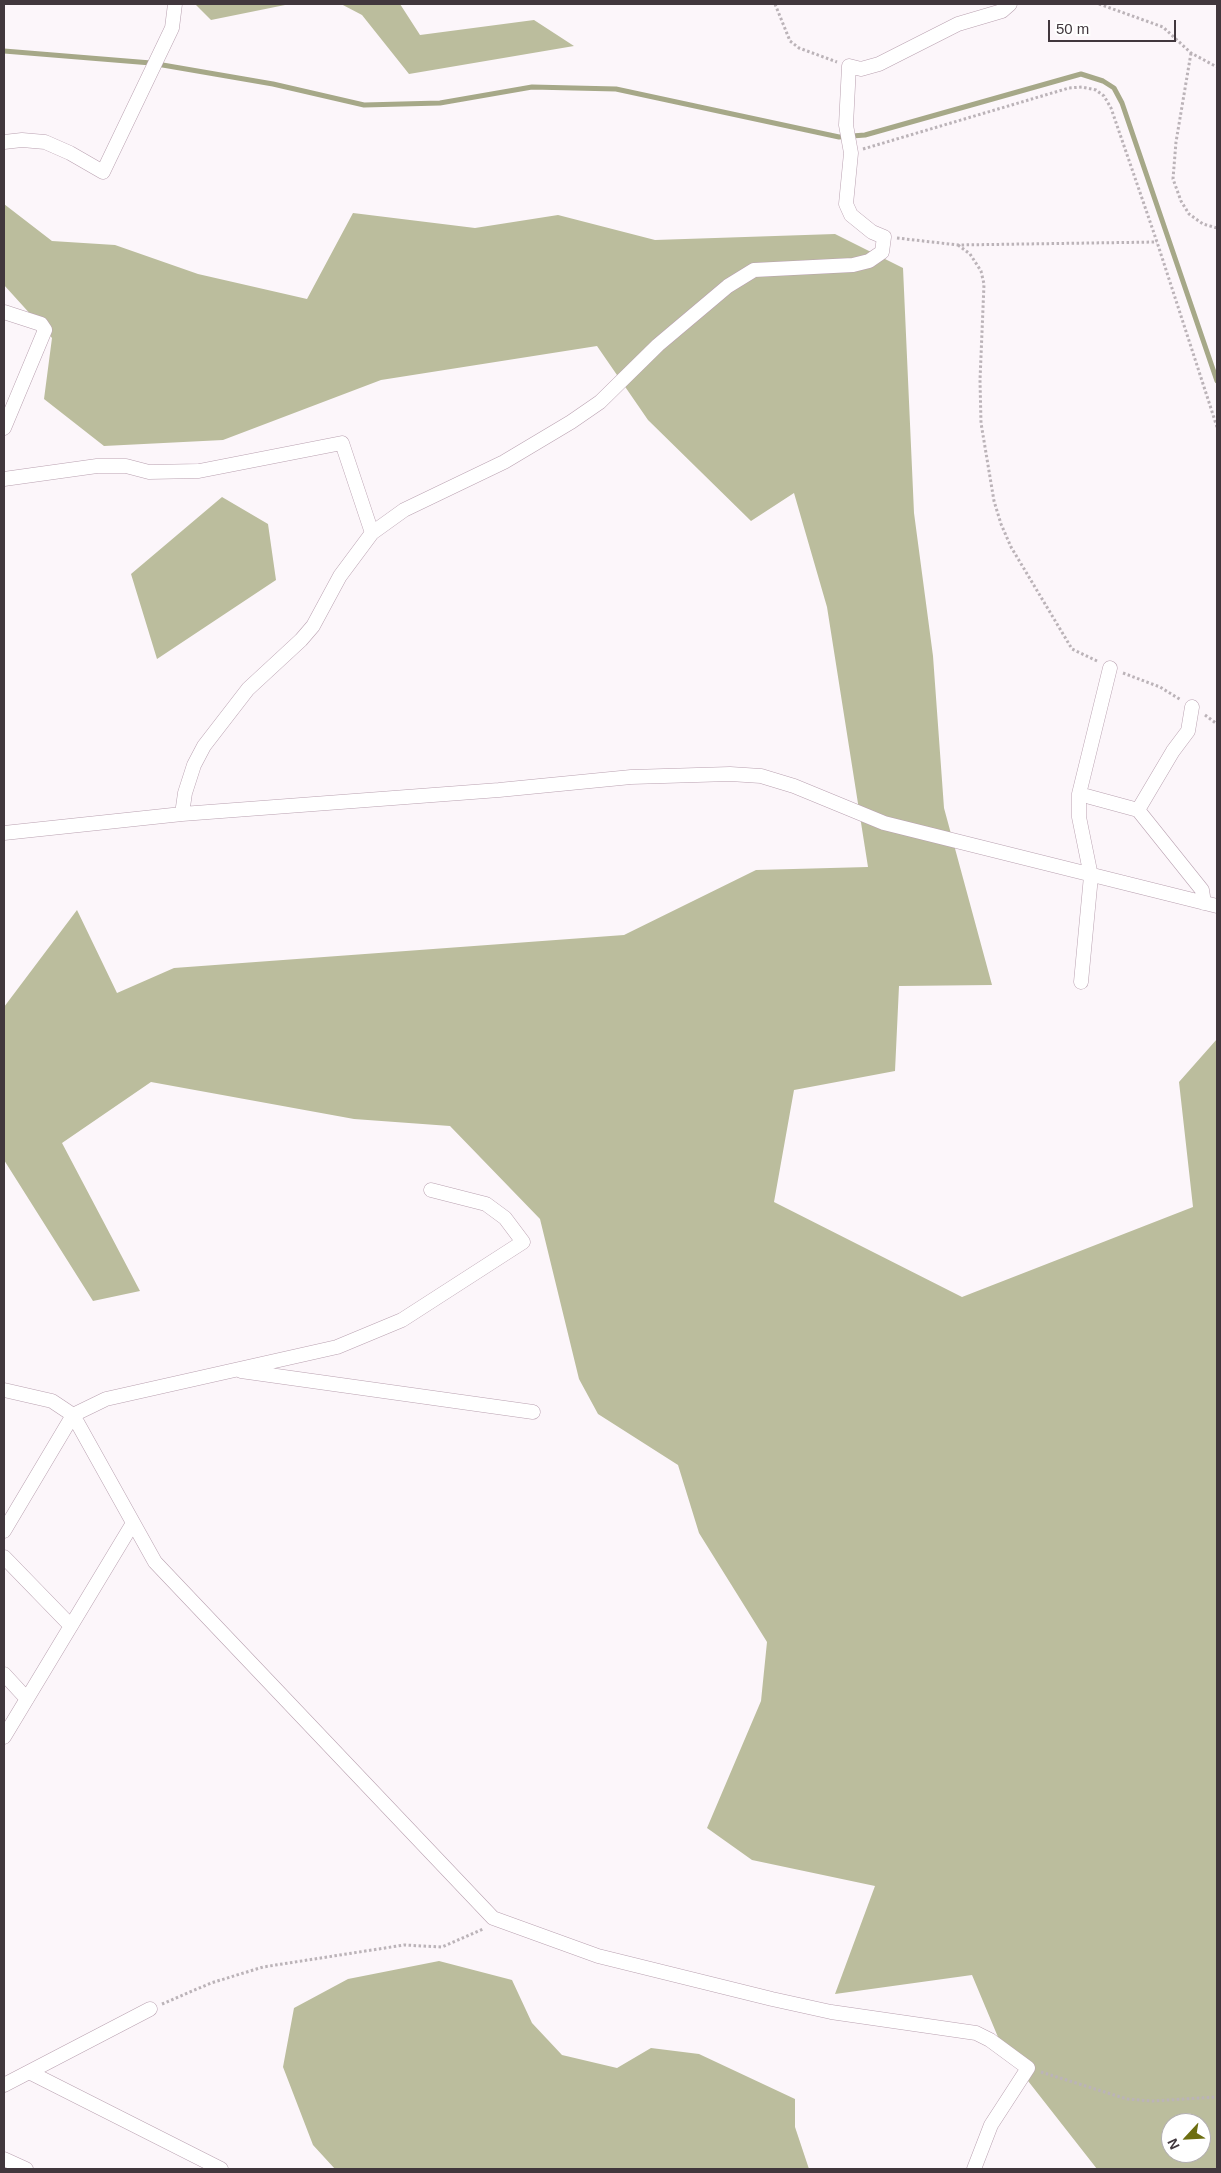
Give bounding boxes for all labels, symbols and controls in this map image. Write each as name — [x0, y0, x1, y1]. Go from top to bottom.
scale bar — [1051, 10, 1178, 42]
text: 50 m — [1056, 20, 1089, 37]
north arrow — [1161, 2113, 1211, 2163]
text: N — [1164, 2136, 1183, 2152]

